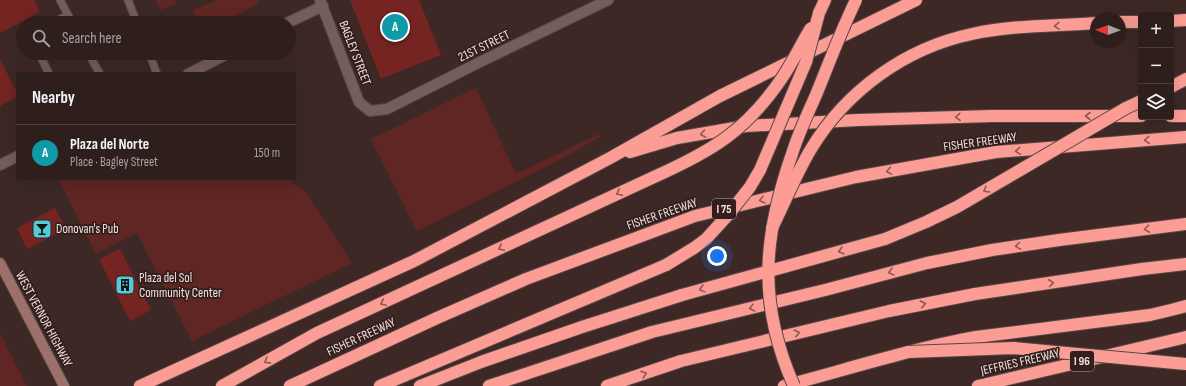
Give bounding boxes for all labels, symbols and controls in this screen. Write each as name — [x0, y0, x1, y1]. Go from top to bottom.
pin: A — [382, 12, 408, 42]
north arrow — [1090, 12, 1126, 48]
map controls — [1138, 12, 1174, 120]
button: + — [1138, 12, 1174, 48]
search box — [16, 16, 296, 60]
street label: BAGLEY STREET — [335, 18, 375, 88]
one-way arrow — [1054, 21, 1060, 30]
icon: search — [30, 27, 52, 49]
street label: 21ST STREET — [456, 27, 512, 65]
text: Search here — [62, 29, 122, 48]
button: − — [1138, 48, 1174, 84]
button: layers — [1138, 84, 1174, 120]
text: Nearby — [32, 88, 75, 108]
one-way arrow — [955, 112, 961, 121]
one-way arrow — [1085, 112, 1091, 120]
one-way arrow — [700, 129, 706, 137]
street label: FISHER FREEWAY — [942, 129, 1018, 155]
text: Plaza del Norte — [70, 135, 149, 154]
one-way arrow — [1144, 135, 1150, 144]
text: A — [42, 145, 48, 161]
text: 150 m — [254, 145, 280, 161]
one-way arrow — [1015, 146, 1021, 155]
text: Place · Bagley Street — [70, 154, 158, 170]
one-way arrow — [886, 166, 892, 175]
one-way arrow — [983, 186, 990, 193]
one-way arrow — [616, 188, 623, 196]
street label: FISHER FREEWAY — [625, 194, 700, 234]
one-way arrow — [759, 195, 766, 203]
road number: I 75 — [712, 199, 736, 219]
bar icon: Donovan's Pub — [31, 218, 53, 240]
place label: Donovan's Pub — [56, 221, 119, 237]
one-way arrow — [1144, 224, 1150, 233]
one-way arrow — [1015, 241, 1022, 250]
one-way arrow — [498, 243, 506, 251]
your location — [707, 246, 727, 266]
one-way arrow — [838, 246, 845, 255]
street label: WEST VERNOR HIGHWAY — [12, 268, 76, 370]
one-way arrow — [888, 268, 894, 276]
place label: Plaza del Sol Community Center — [139, 270, 222, 301]
building icon: Plaza del Sol Community Center — [114, 274, 136, 296]
one-way arrow — [1048, 279, 1055, 288]
one-way arrow — [699, 285, 705, 293]
one-way arrow — [380, 298, 388, 306]
one-way arrow — [920, 301, 927, 309]
one-way arrow — [749, 303, 756, 312]
street label: FISHER FREEWAY — [324, 314, 398, 360]
one-way arrow — [793, 330, 800, 338]
street label: JEFFRIES FREEWAY — [978, 345, 1061, 379]
road number: I 96 — [1070, 351, 1094, 371]
one-way arrow — [264, 356, 271, 363]
one-way arrow — [640, 370, 647, 378]

